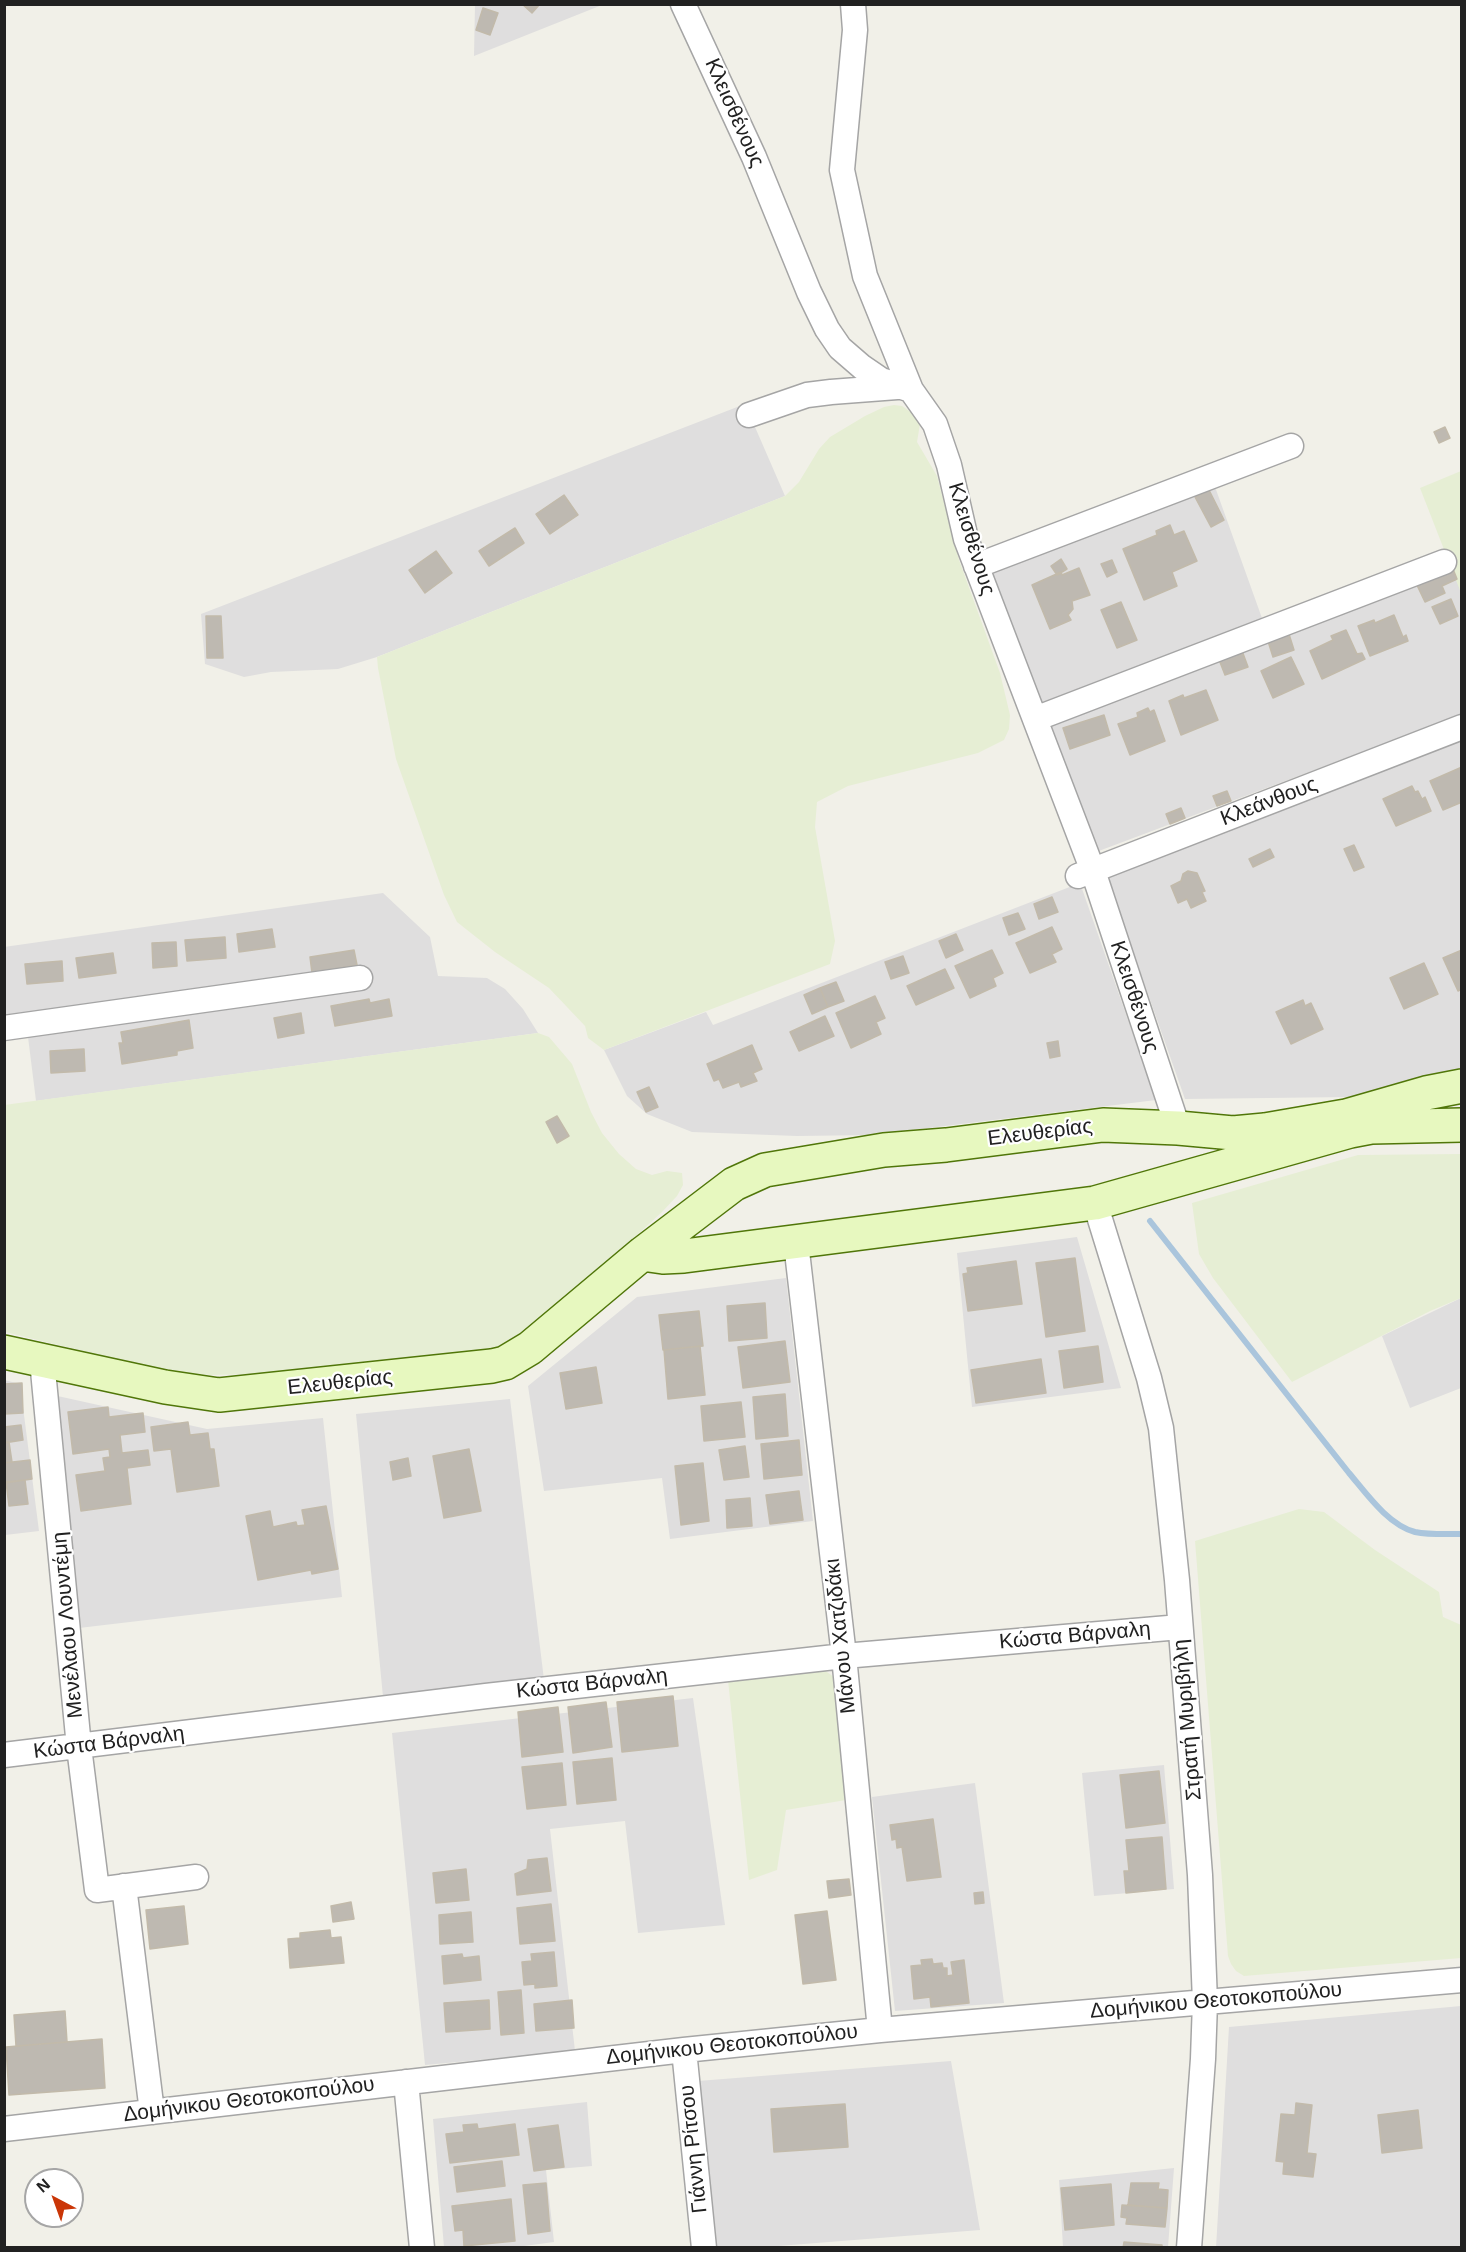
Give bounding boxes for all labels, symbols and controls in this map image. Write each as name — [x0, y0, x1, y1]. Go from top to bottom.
street label: Κλεισθένους — [699, 55, 769, 171]
street label: Κλεισθένους — [942, 480, 1000, 598]
street label: Κλεάνθους — [1217, 772, 1321, 832]
street label: Κλεισθένους — [1104, 938, 1164, 1056]
street label: Ελευθερίας — [986, 1114, 1094, 1152]
street label: Ελευθερίας — [286, 1365, 394, 1401]
street label: Μενέλαου Λουντέμη — [47, 1531, 89, 1719]
street label: Μάνου Χατζιδάκι — [820, 1557, 862, 1715]
street label: Κώστα Βάρναλη — [998, 1617, 1152, 1655]
street label: Στρατή Μυριβήλη — [1168, 1638, 1208, 1802]
street label: Κώστα Βάρναλη — [515, 1664, 669, 1704]
street label: Κώστα Βάρναλη — [32, 1721, 186, 1765]
street label: Δομήνικου Θεοτοκοπούλου — [1089, 1977, 1343, 2025]
street label: Δομήνικου Θεοτοκοπούλου — [605, 2019, 859, 2071]
street label: Δομήνικου Θεοτοκοπούλου — [122, 2072, 376, 2128]
street label: Γιάννη Ρίτσου — [675, 2084, 713, 2214]
north arrow — [24, 2168, 84, 2228]
text: N — [33, 2175, 53, 2196]

